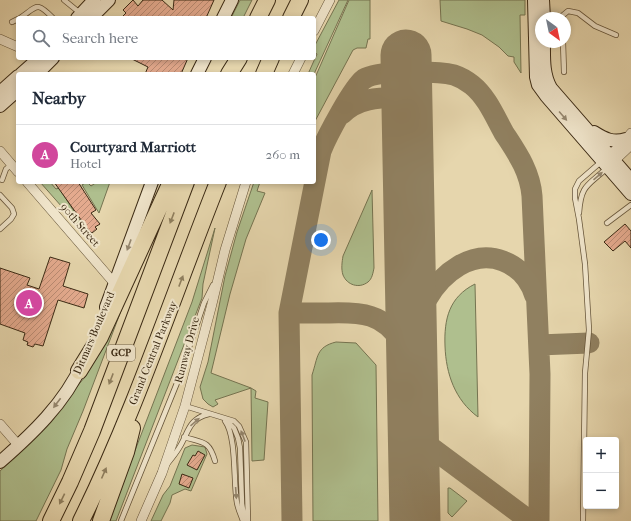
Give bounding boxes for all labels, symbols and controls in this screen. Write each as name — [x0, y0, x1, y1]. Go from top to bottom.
north arrow — [535, 12, 571, 48]
search box — [16, 16, 316, 60]
icon: search — [30, 27, 52, 49]
text: Search here — [62, 29, 138, 47]
text: Nearby — [32, 88, 86, 108]
one-way arrow — [558, 111, 568, 121]
text: Courtyard Marriott — [70, 138, 196, 156]
text: A — [41, 147, 49, 162]
text: 260 m — [266, 147, 300, 162]
text: Hotel — [70, 156, 101, 171]
one-way arrow — [593, 172, 603, 181]
street label: 90th Street — [58, 201, 102, 249]
one-way arrow — [169, 213, 175, 225]
your location — [311, 230, 331, 250]
one-way arrow — [125, 239, 131, 251]
one-way arrow — [178, 275, 184, 287]
pin: A — [16, 288, 42, 318]
street label: Ditmars Boulevard — [71, 289, 118, 377]
street label: Grand Central Parkway — [126, 298, 180, 407]
street label: Runway Drive — [172, 315, 202, 385]
road number: GCP — [107, 345, 135, 361]
one-way arrow — [108, 374, 114, 386]
one-way arrow — [53, 398, 61, 409]
one-way arrow — [189, 417, 200, 426]
one-way arrow — [240, 430, 246, 442]
map controls — [583, 437, 619, 509]
button: + — [583, 437, 619, 473]
one-way arrow — [100, 467, 107, 479]
button: − — [583, 473, 619, 509]
one-way arrow — [233, 487, 239, 499]
one-way arrow — [59, 494, 65, 505]

